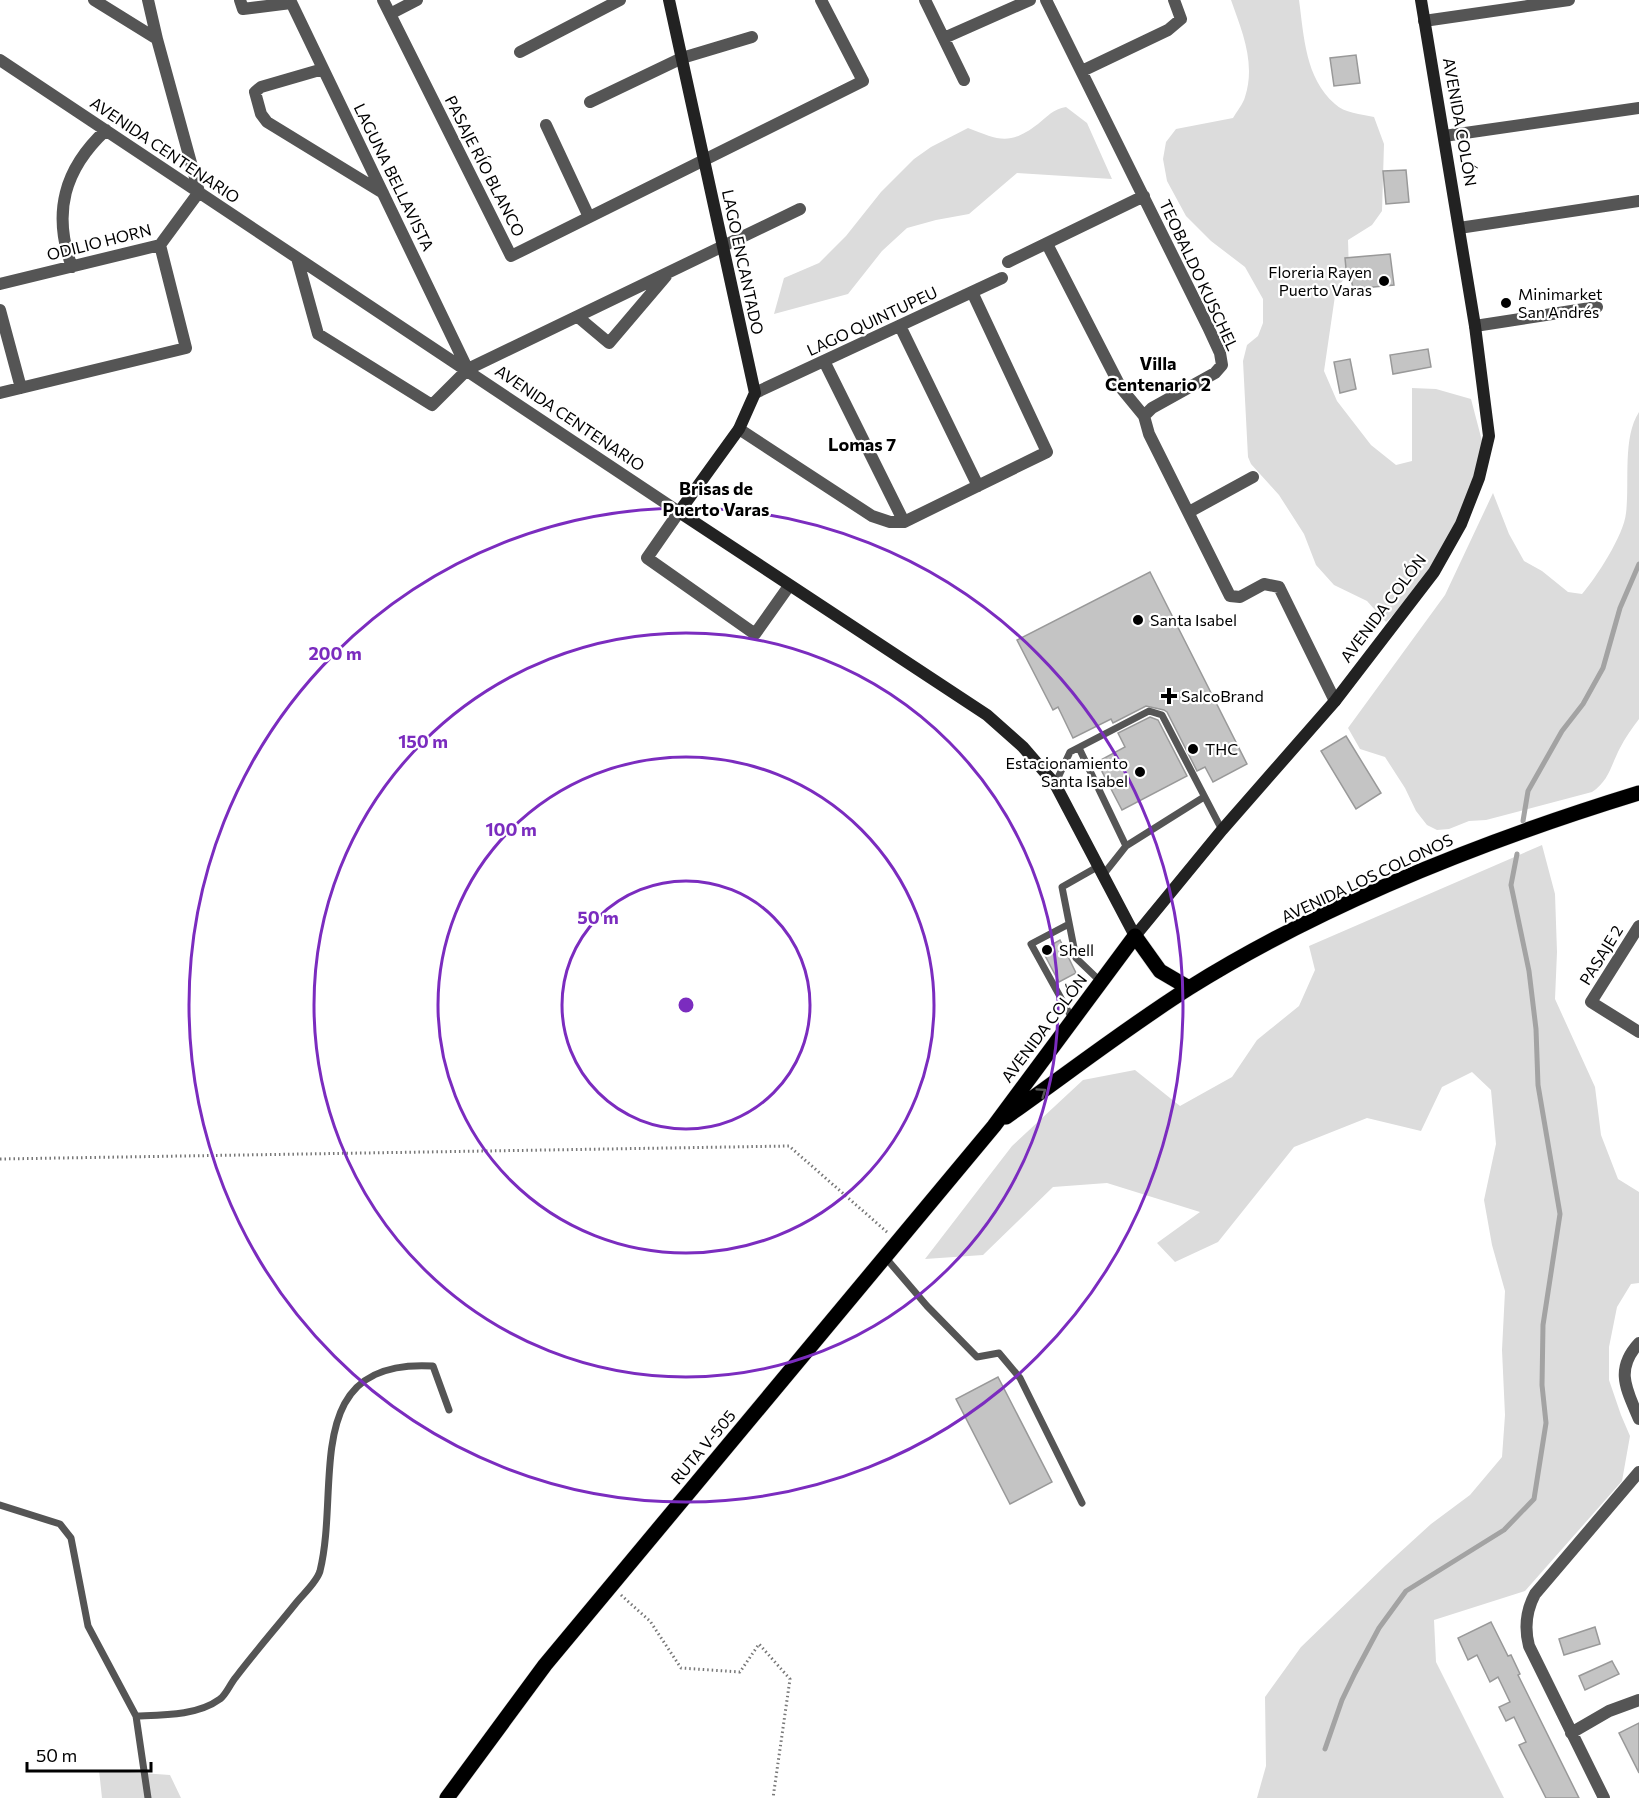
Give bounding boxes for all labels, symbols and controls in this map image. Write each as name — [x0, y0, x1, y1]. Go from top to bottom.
street label: AVENIDA COLÓN — [1440, 56, 1481, 188]
street label: PASAJE RÍO BLANCO — [442, 92, 529, 240]
street label: AVENIDA CENTENARIO — [87, 93, 244, 207]
street label: LAGUNA BELLAVISTA — [350, 100, 438, 254]
street label: LAGO ENCANTADO — [719, 188, 768, 336]
street label: TEOBALDO KUSCHEL — [1156, 196, 1243, 353]
street label: ODILIO HORN — [45, 219, 153, 264]
place label: Floreria Rayen Puerto Varas — [1268, 262, 1372, 299]
marker: Floreria Rayen Puerto Varas — [1377, 274, 1391, 288]
street label: LAGO QUINTUPEU — [803, 282, 940, 359]
place label: Minimarket San Andrés — [1518, 284, 1603, 321]
marker: Minimarket San Andrés — [1499, 296, 1513, 310]
district label: Villa Centenario 2 — [1105, 352, 1211, 395]
street label: AVENIDA CENTENARIO — [492, 361, 649, 475]
district label: Lomas 7 — [828, 433, 896, 455]
district label: Brisas de Puerto Varas — [663, 477, 769, 520]
street label: AVENIDA COLÓN — [1336, 550, 1429, 665]
place label: Santa Isabel — [1150, 610, 1237, 629]
marker: Santa Isabel — [1131, 613, 1145, 627]
text: 200 m — [308, 642, 362, 664]
place label: SalcoBrand — [1181, 686, 1264, 705]
marker: SalcoBrand — [1162, 689, 1176, 703]
text: 150 m — [398, 730, 448, 752]
place label: THC — [1205, 739, 1238, 758]
marker: THC — [1186, 742, 1200, 756]
place label: Estacionamiento Santa Isabel — [1006, 753, 1128, 790]
marker: Estacionamiento Santa Isabel — [1133, 765, 1147, 779]
text: 100 m — [485, 818, 537, 840]
street label: AVENIDA LOS COLONOS — [1278, 829, 1456, 926]
text: 50 m — [577, 906, 619, 928]
street label: PASAJE 2 — [1575, 921, 1626, 988]
place label: Shell — [1059, 940, 1094, 959]
marker: Shell — [1040, 943, 1054, 957]
street label: AVENIDA COLÓN — [997, 970, 1090, 1085]
centre of rings — [676, 995, 696, 1015]
one-way arrow — [1035, 1088, 1046, 1099]
street label: RUTA V-505 — [666, 1406, 739, 1488]
scale bar — [27, 1735, 152, 1773]
text: 50 m — [36, 1744, 77, 1766]

